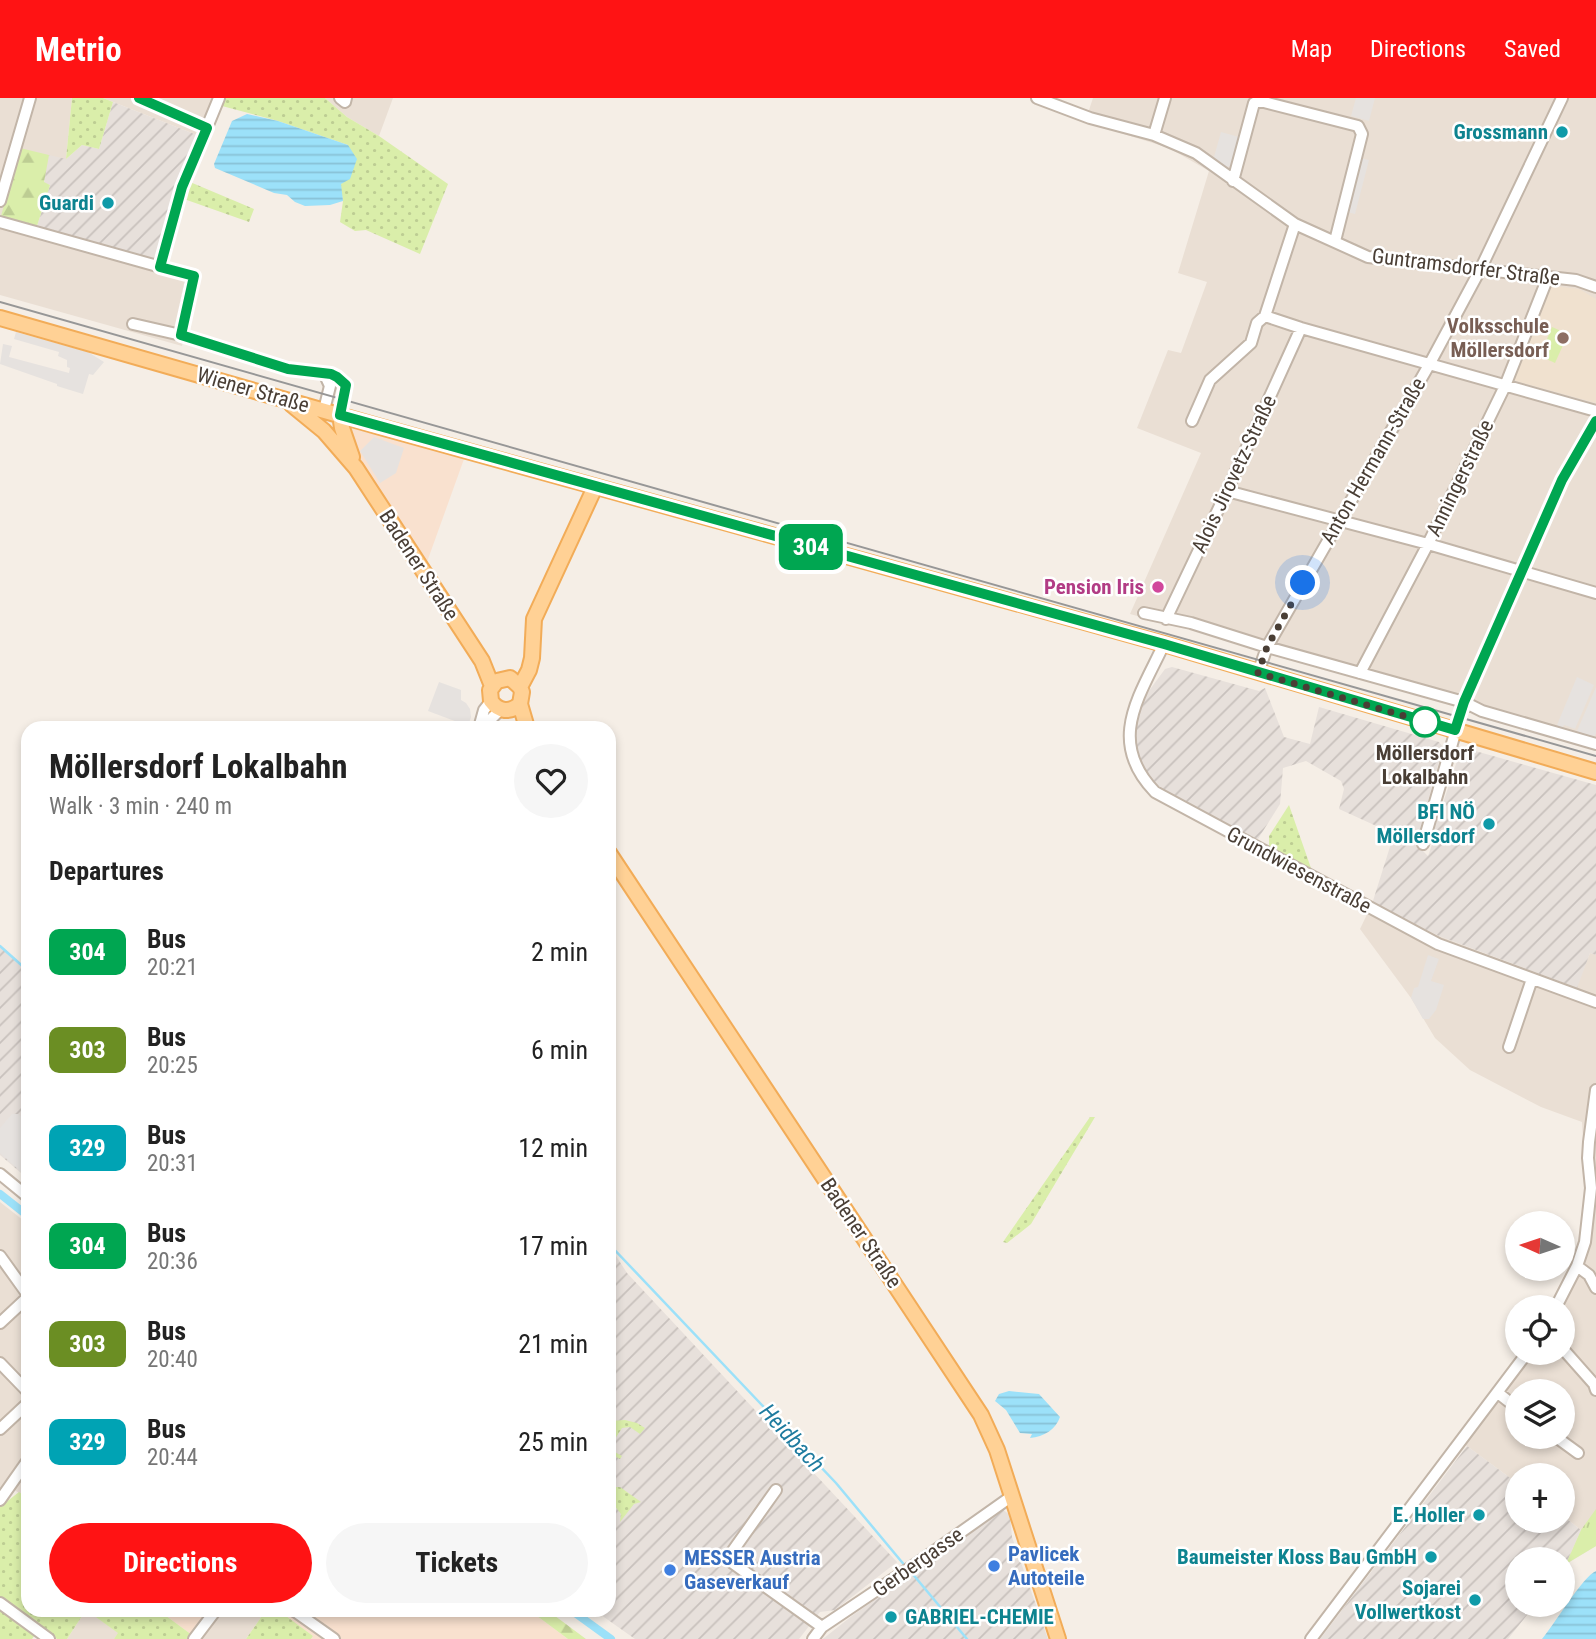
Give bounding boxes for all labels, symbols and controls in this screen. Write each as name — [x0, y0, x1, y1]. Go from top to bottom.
text: Metrio — [35, 30, 122, 69]
text: Map — [1291, 35, 1332, 63]
text: Directions — [1370, 35, 1466, 63]
text: Saved — [1504, 35, 1561, 63]
place label: Grossmann — [1453, 120, 1548, 144]
marker: Grossmann — [1554, 124, 1570, 140]
place label: Guardi — [39, 191, 94, 215]
marker: Guardi — [100, 195, 116, 211]
street label: Guntramsdorfer Straße — [1371, 244, 1562, 290]
place label: Volksschule Möllersdorf — [1447, 314, 1549, 362]
marker: Volksschule Möllersdorf — [1555, 330, 1571, 346]
street label: Wiener Straße — [194, 362, 312, 418]
street label: Anton Hermann-Straße — [1315, 373, 1431, 549]
street label: Alois Jirovetz-Straße — [1187, 391, 1281, 557]
street label: Anningerstraße — [1421, 416, 1499, 540]
street label: Badener Straße — [374, 505, 464, 625]
line badge: 304 — [771, 524, 851, 570]
text: 304 — [793, 533, 829, 561]
your location — [1285, 565, 1320, 600]
place label: Pension Iris — [1044, 575, 1144, 599]
marker: Pension Iris — [1150, 579, 1166, 595]
marker: Möllersdorf Lokalbahn — [1410, 707, 1440, 737]
place label: Möllersdorf Lokalbahn — [1376, 741, 1474, 789]
button: heart — [514, 744, 588, 818]
text: Möllersdorf Lokalbahn — [49, 747, 347, 786]
text: Walk · 3 min · 240 m — [49, 793, 232, 820]
place label: BFI NÖ Möllersdorf — [1377, 800, 1475, 848]
marker: BFI NÖ Möllersdorf — [1481, 816, 1497, 832]
street label: Grundwiesenstraße — [1223, 822, 1375, 918]
text: Departures — [49, 856, 164, 886]
text: Bus — [147, 924, 186, 954]
text: 2 min — [531, 937, 588, 967]
text: 304 — [69, 938, 106, 966]
text: 20:21 — [147, 954, 198, 981]
text: Bus — [147, 1022, 186, 1052]
text: 6 min — [531, 1035, 588, 1065]
text: 303 — [69, 1036, 106, 1064]
text: 20:25 — [147, 1052, 198, 1079]
text: Bus — [147, 1120, 186, 1150]
text: 12 min — [518, 1133, 588, 1163]
text: 329 — [69, 1134, 106, 1162]
text: 20:31 — [147, 1150, 198, 1177]
street label: Badener Straße — [816, 1174, 907, 1292]
north arrow — [1505, 1211, 1575, 1281]
map controls — [1505, 1211, 1575, 1617]
text: Bus — [147, 1218, 186, 1248]
text: 17 min — [518, 1231, 588, 1261]
text: 304 — [69, 1232, 106, 1260]
text: 20:36 — [147, 1248, 198, 1275]
button: locate — [1505, 1295, 1575, 1365]
text: Bus — [147, 1316, 186, 1346]
text: 21 min — [518, 1329, 588, 1359]
text: 303 — [69, 1330, 106, 1358]
text: 20:40 — [147, 1346, 198, 1373]
button: layers — [1505, 1379, 1575, 1449]
water label: Heidbach — [754, 1398, 830, 1478]
text: Bus — [147, 1414, 186, 1444]
text: 25 min — [518, 1427, 588, 1457]
text: 329 — [69, 1428, 106, 1456]
text: 20:44 — [147, 1444, 198, 1471]
button: + — [1505, 1463, 1575, 1533]
place label: E. Holler — [1393, 1503, 1465, 1527]
marker: E. Holler — [1471, 1507, 1487, 1523]
street label: Gerbergasse — [868, 1522, 968, 1602]
button: Directions — [49, 1523, 312, 1603]
button: Tickets — [326, 1523, 588, 1603]
place label: Pavlicek Autoteile — [1008, 1542, 1084, 1590]
place label: Baumeister Kloss Bau GmbH — [1177, 1545, 1417, 1569]
place label: MESSER Austria Gaseverkauf — [684, 1546, 821, 1594]
button: − — [1505, 1547, 1575, 1617]
marker: Baumeister Kloss Bau GmbH — [1423, 1549, 1439, 1565]
marker: Pavlicek Autoteile — [986, 1558, 1002, 1574]
marker: MESSER Austria Gaseverkauf — [662, 1562, 678, 1578]
place label: Sojarei Vollwertkost — [1355, 1576, 1461, 1624]
marker: Sojarei Vollwertkost — [1467, 1592, 1483, 1608]
place label: GABRIEL-CHEMIE — [905, 1605, 1054, 1629]
marker: GABRIEL-CHEMIE — [883, 1609, 899, 1625]

